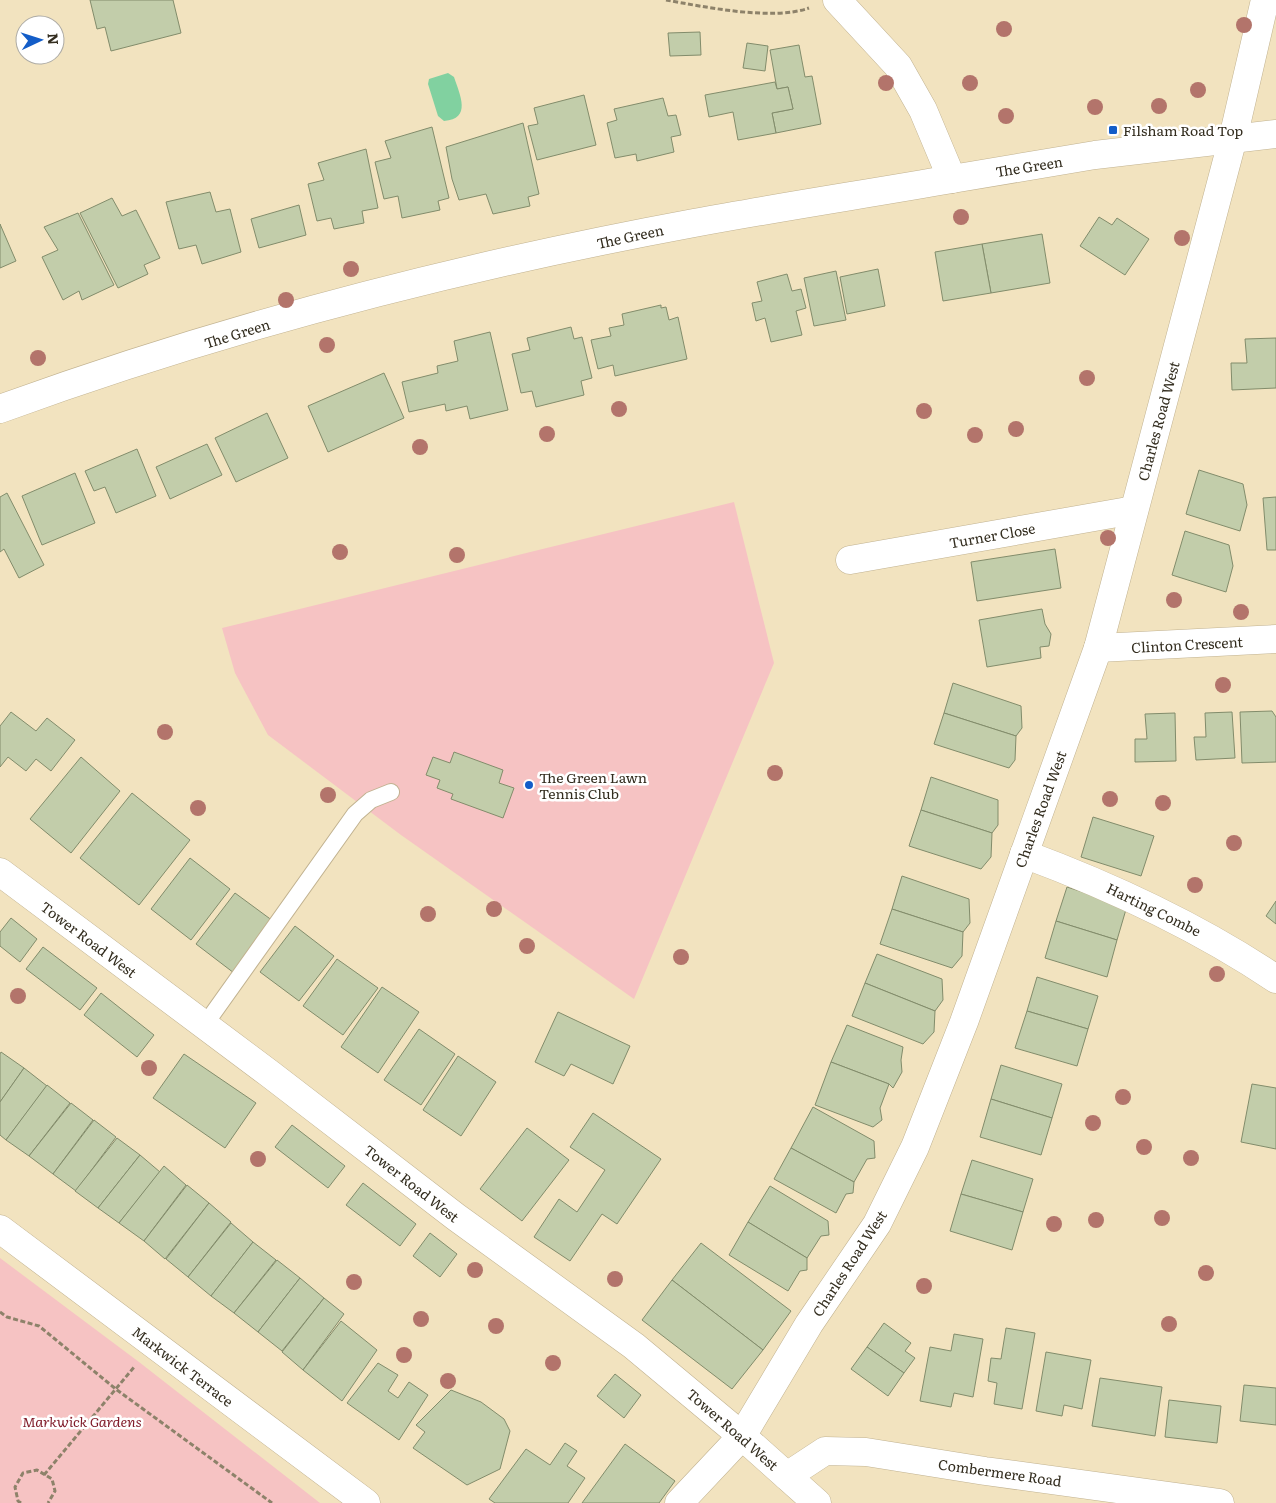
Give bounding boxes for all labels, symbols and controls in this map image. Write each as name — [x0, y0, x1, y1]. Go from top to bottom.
north arrow — [15, 15, 65, 65]
text: N — [44, 32, 64, 46]
place label: Filsham Road Top — [1123, 120, 1243, 140]
marker: Filsham Road Top — [1107, 124, 1119, 136]
street label: The Green — [994, 151, 1064, 181]
street label: The Green — [595, 219, 665, 253]
street label: The Green — [202, 314, 272, 352]
street label: Charles Road West — [1132, 359, 1184, 483]
street label: Turner Close — [947, 518, 1037, 552]
street label: Clinton Crescent — [1131, 631, 1244, 657]
street label: Charles Road West — [1010, 747, 1071, 870]
place label: The Green Lawn Tennis Club — [539, 767, 647, 803]
marker: The Green Lawn Tennis Club — [523, 779, 535, 791]
street label: Harting Combe — [1103, 877, 1205, 941]
street label: Tower Road West — [37, 896, 141, 982]
street label: Tower Road West — [360, 1140, 464, 1227]
street label: Charles Road West — [807, 1206, 891, 1320]
street label: Markwick Terrace — [128, 1321, 238, 1411]
street label: Tower Road West — [683, 1384, 783, 1475]
park label: Markwick Gardens — [22, 1411, 142, 1431]
street label: Combermere Road — [937, 1453, 1063, 1491]

